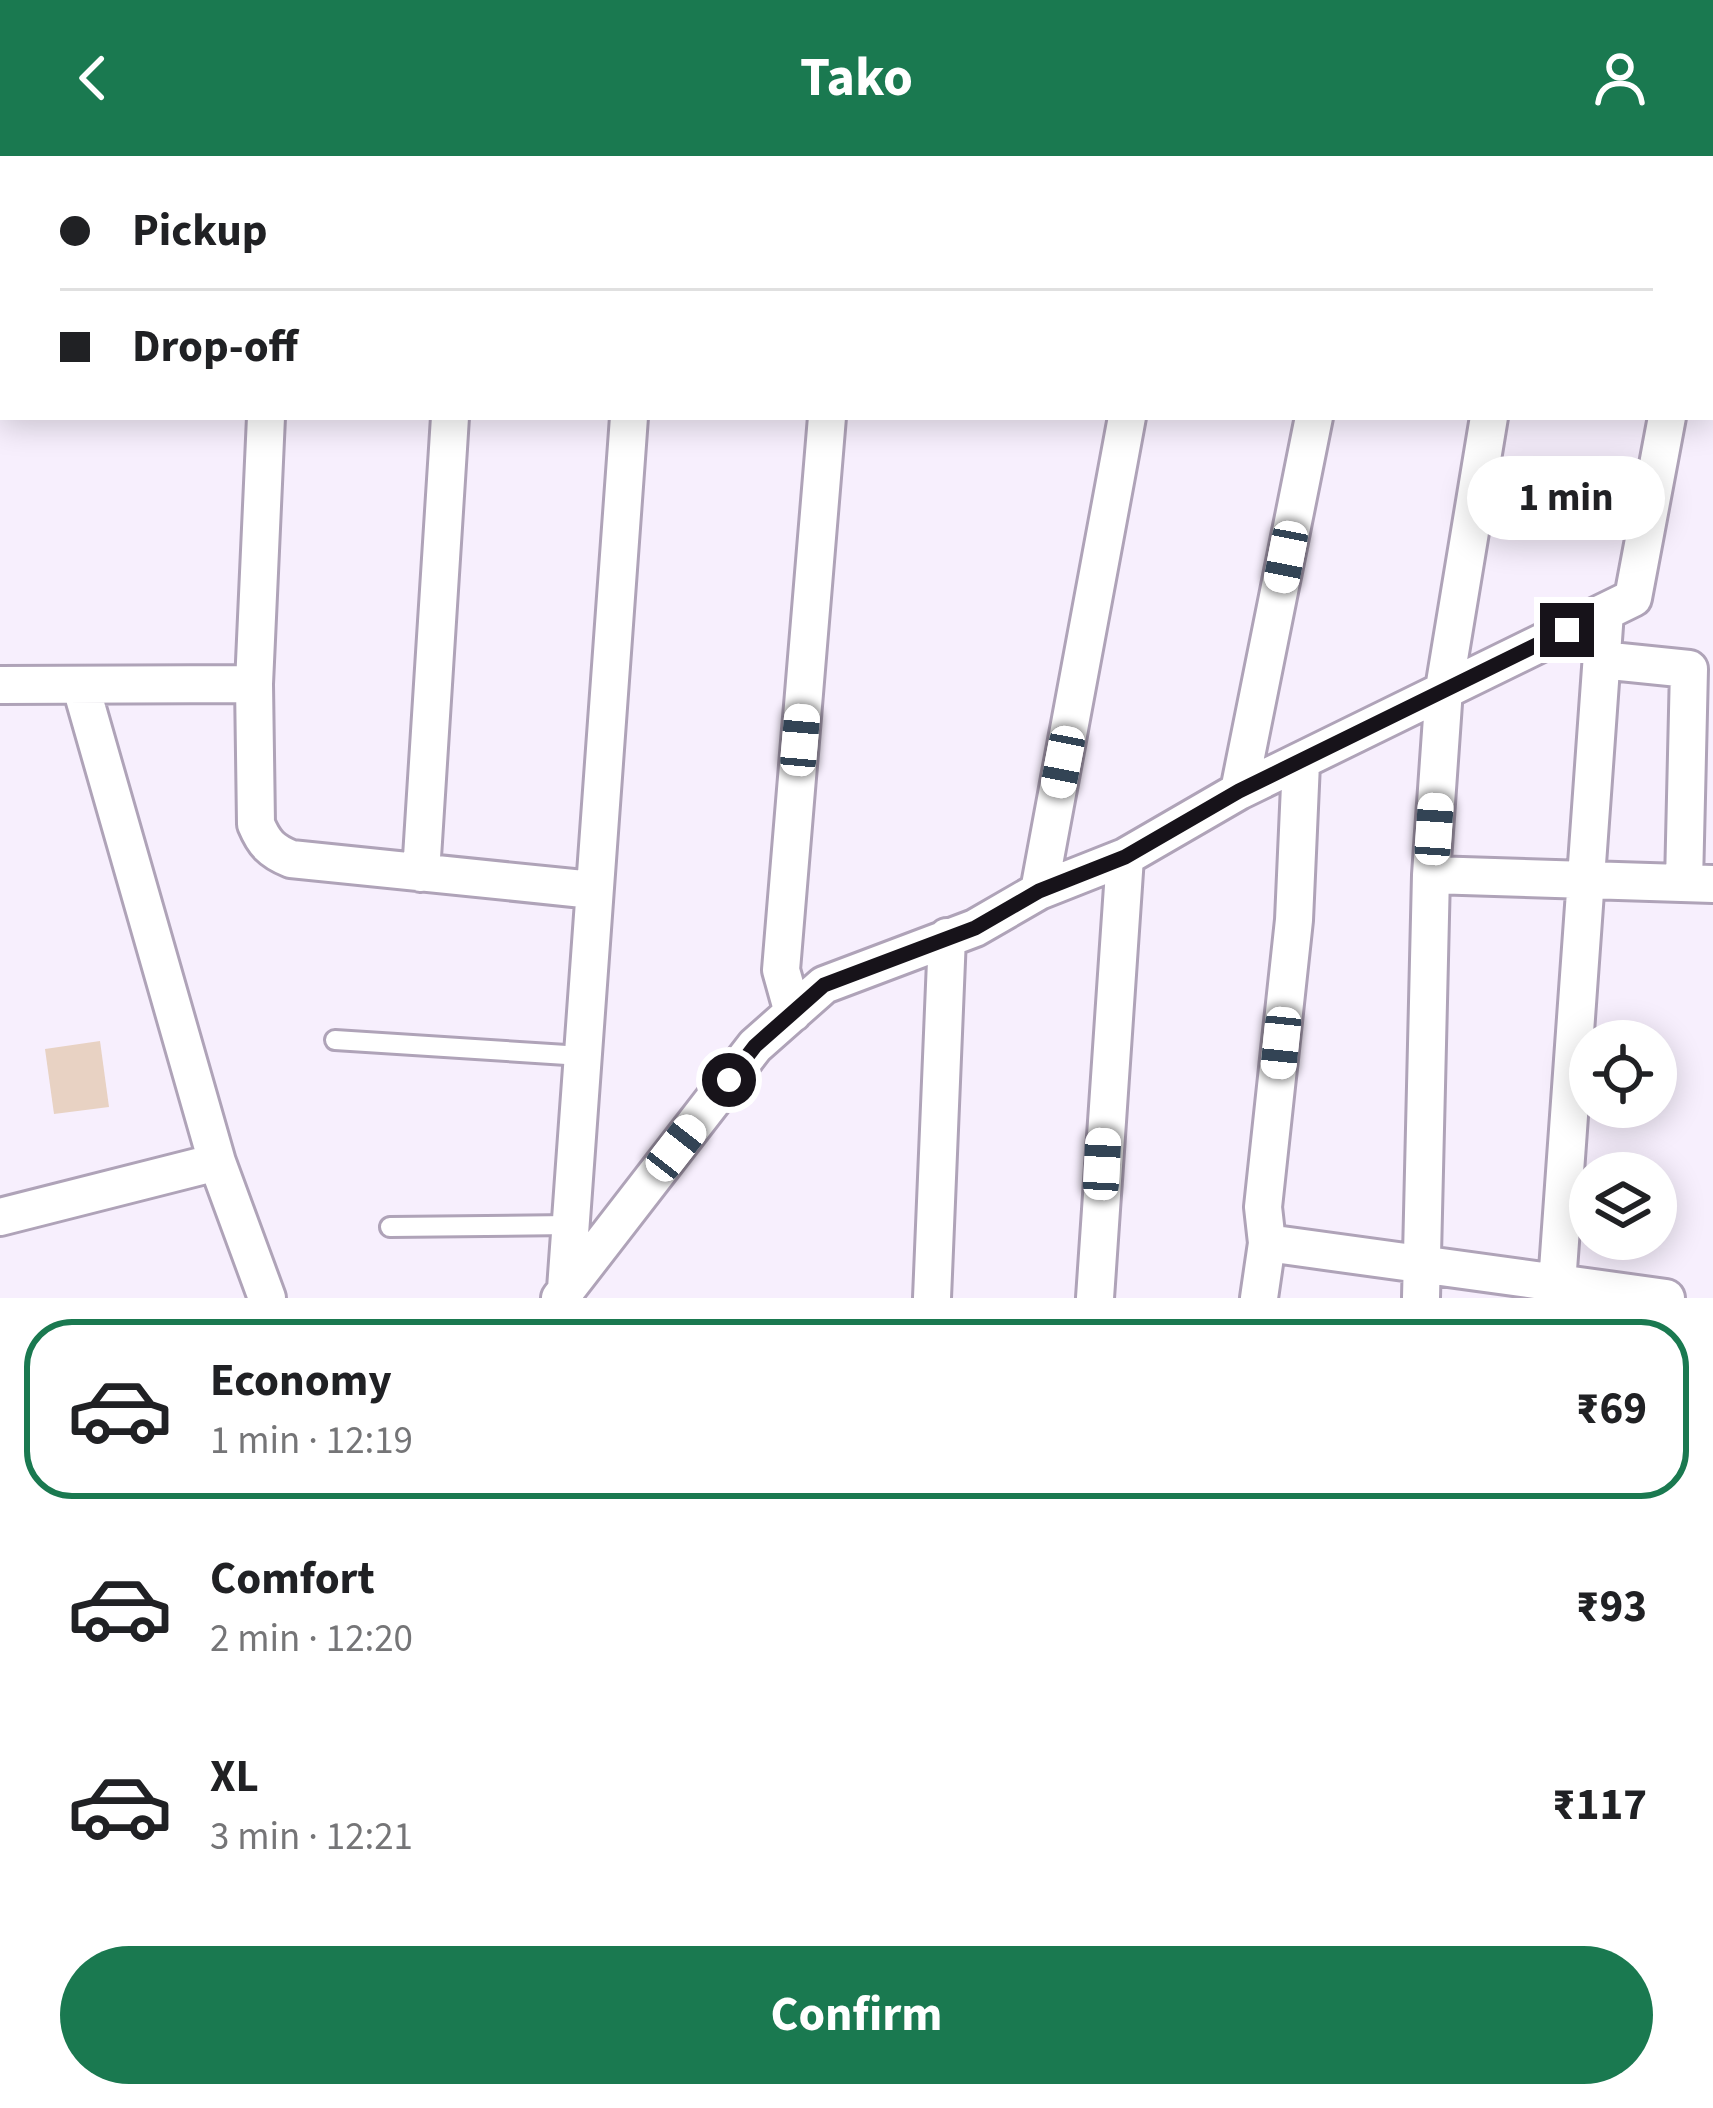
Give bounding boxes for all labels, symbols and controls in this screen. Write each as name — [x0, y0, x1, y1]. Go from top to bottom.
text: Tako — [800, 40, 913, 117]
icon: back — [60, 45, 126, 111]
icon: person — [1587, 45, 1653, 111]
text: Pickup — [132, 199, 268, 263]
text: Drop-off — [132, 315, 298, 379]
callout: 1 min — [1468, 456, 1666, 540]
text: 1 min — [1519, 470, 1613, 526]
car — [1261, 518, 1311, 596]
route end — [1540, 603, 1594, 657]
car — [779, 703, 821, 777]
car — [1038, 723, 1088, 801]
car — [1414, 792, 1454, 866]
car — [1259, 1005, 1303, 1081]
map controls — [1569, 1020, 1677, 1260]
button: locate — [1569, 1020, 1677, 1128]
route start — [702, 1053, 756, 1107]
car — [640, 1109, 712, 1187]
car — [1082, 1127, 1122, 1201]
button: layers — [1569, 1152, 1677, 1260]
text: Economy — [210, 1349, 392, 1413]
icon: car — [66, 1355, 174, 1463]
text: ₹69 — [1576, 1377, 1647, 1441]
text: 1 min · 12:19 — [210, 1413, 413, 1469]
text: Comfort — [210, 1547, 375, 1611]
icon: car — [66, 1553, 174, 1661]
text: ₹93 — [1576, 1575, 1647, 1639]
text: 2 min · 12:20 — [210, 1611, 413, 1667]
text: XL — [210, 1745, 259, 1809]
icon: car — [66, 1751, 174, 1859]
text: ₹117 — [1552, 1773, 1647, 1837]
text: 3 min · 12:21 — [210, 1809, 413, 1865]
button: Confirm — [60, 1946, 1653, 2084]

